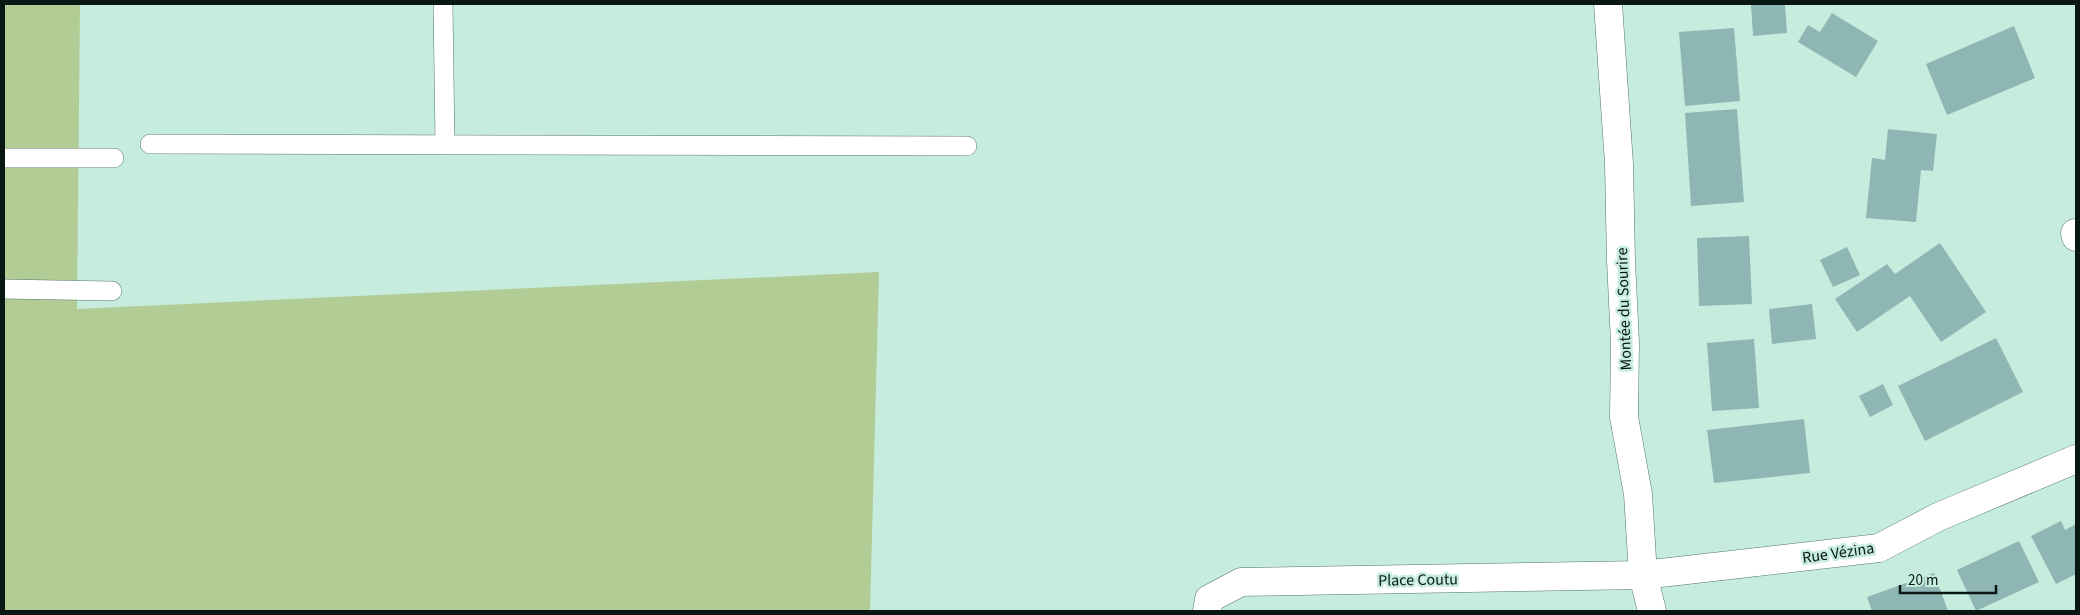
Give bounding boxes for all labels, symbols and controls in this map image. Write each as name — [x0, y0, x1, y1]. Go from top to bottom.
street label: Montée du Sourire — [1611, 247, 1637, 371]
street label: Rue Vézina — [1801, 537, 1876, 569]
scale bar — [1900, 562, 1996, 594]
street label: Place Coutu — [1378, 568, 1458, 592]
text: 20 m — [1908, 570, 1938, 591]

